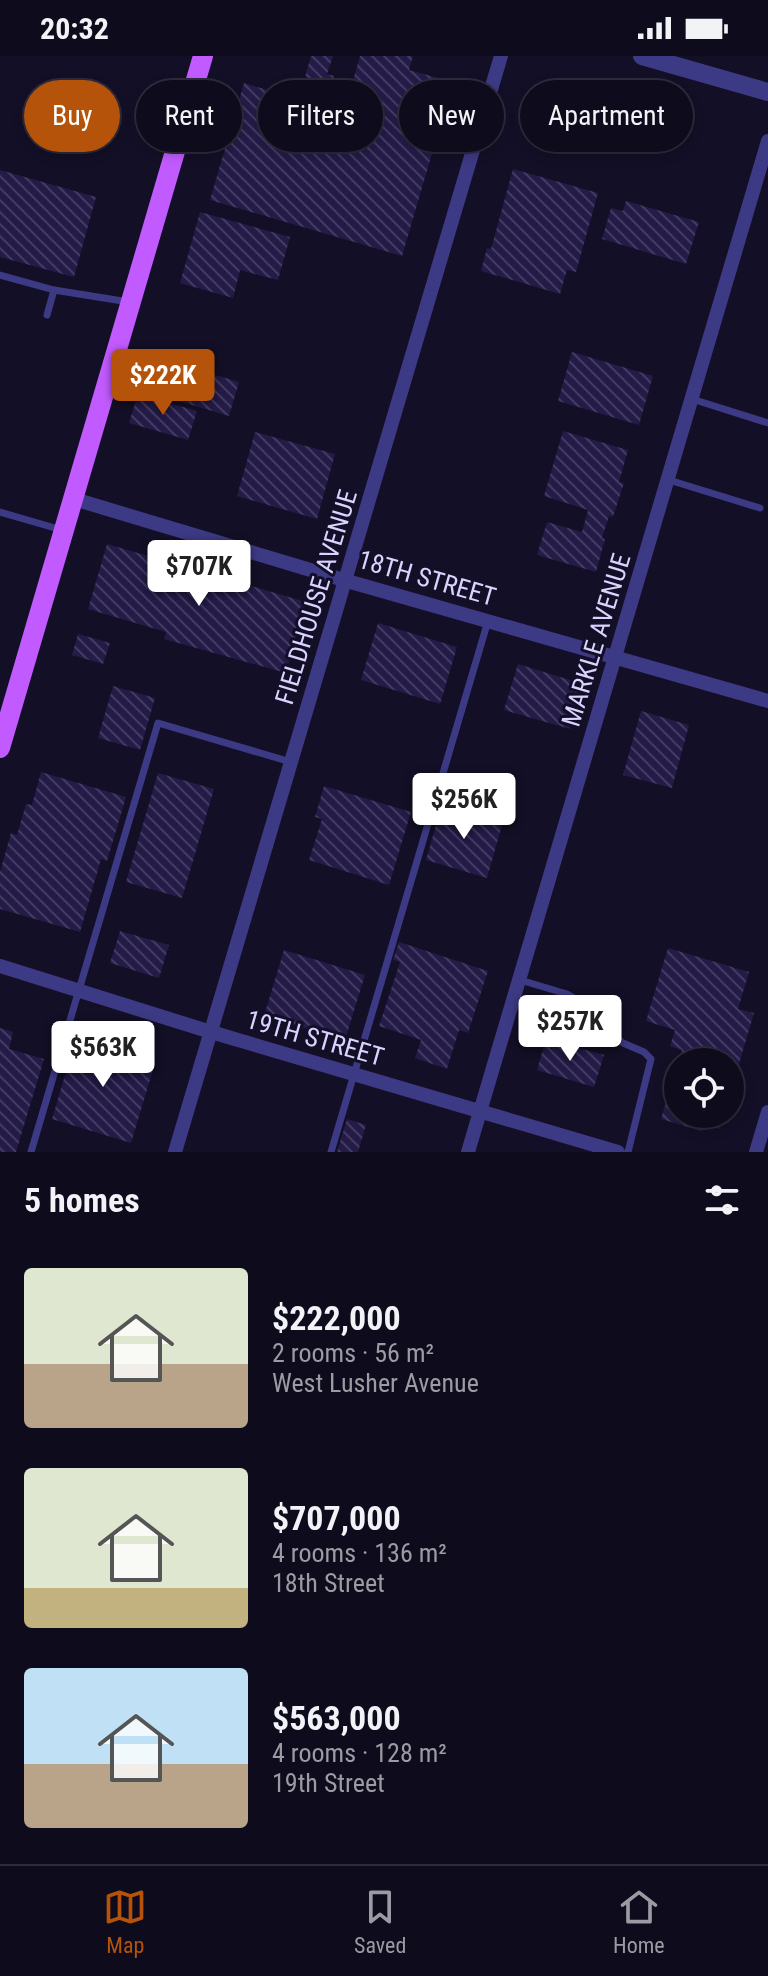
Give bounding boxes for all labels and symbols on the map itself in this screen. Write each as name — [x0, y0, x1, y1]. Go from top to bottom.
pin: $222K — [107, 349, 219, 417]
street label: FIELDHOUSE AVENUE — [269, 486, 363, 708]
pin: $707K — [143, 540, 255, 608]
street label: 18TH STREET — [355, 544, 499, 612]
street label: MARKLE AVENUE — [555, 550, 637, 730]
pin: $256K — [408, 773, 520, 841]
pin: $257K — [514, 995, 626, 1063]
street label: 19TH STREET — [243, 1004, 387, 1072]
pin: $563K — [47, 1021, 159, 1089]

